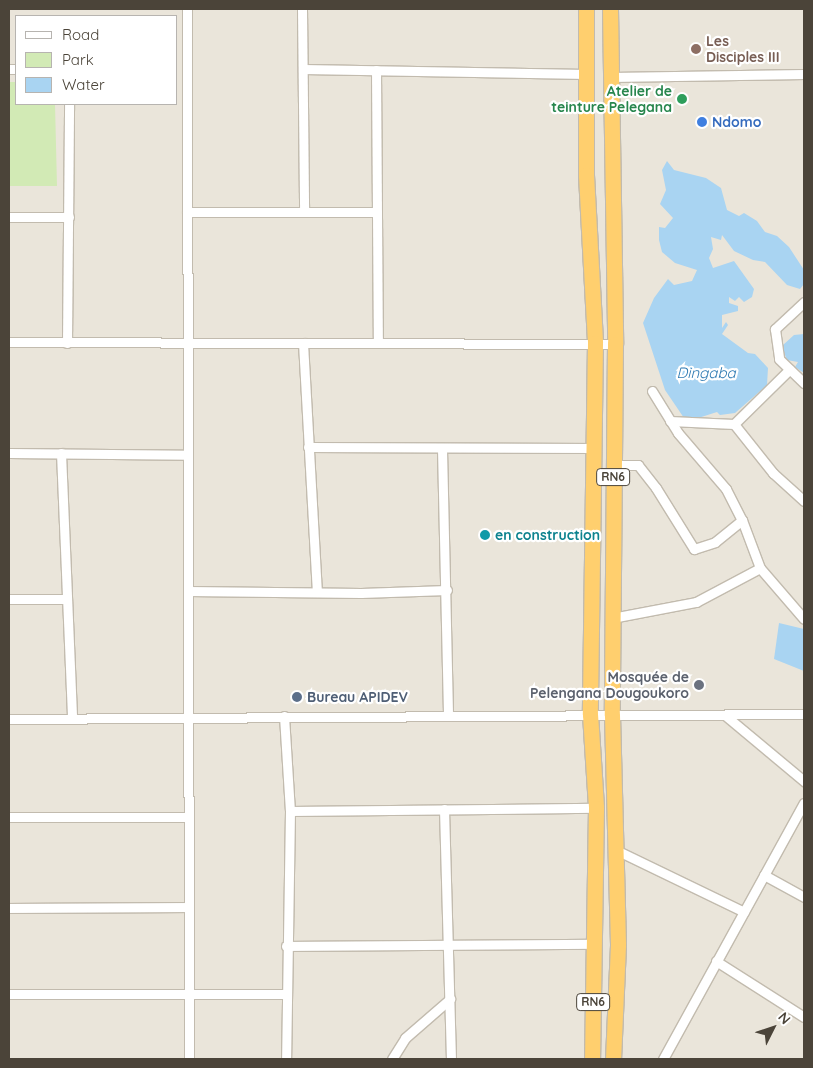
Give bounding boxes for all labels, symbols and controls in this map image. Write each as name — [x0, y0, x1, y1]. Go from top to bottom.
legend — [15, 15, 178, 105]
text: Road — [62, 25, 99, 44]
place label: Les Disciples III — [706, 33, 780, 65]
marker: Les Disciples III — [690, 43, 702, 55]
text: Park — [62, 50, 94, 69]
text: Water — [62, 75, 105, 94]
place label: Atelier de teinture Pelegana — [551, 83, 672, 115]
marker: Atelier de teinture Pelegana — [676, 93, 688, 105]
place label: Ndomo — [712, 114, 761, 130]
marker: Ndomo — [696, 116, 708, 128]
water label: Dingaba — [676, 364, 736, 382]
road number: RN6 — [596, 468, 630, 487]
place label: en construction — [495, 527, 600, 543]
marker: en construction — [479, 529, 491, 541]
place label: Mosquée de Pelengana Dougoukoro — [530, 669, 689, 702]
marker: Mosquée de Pelengana Dougoukoro — [693, 679, 705, 691]
place label: Bureau APIDEV — [307, 689, 408, 705]
marker: Bureau APIDEV — [291, 691, 303, 703]
road number: RN6 — [576, 992, 610, 1012]
north arrow — [748, 1003, 798, 1053]
text: N — [774, 1008, 794, 1028]

